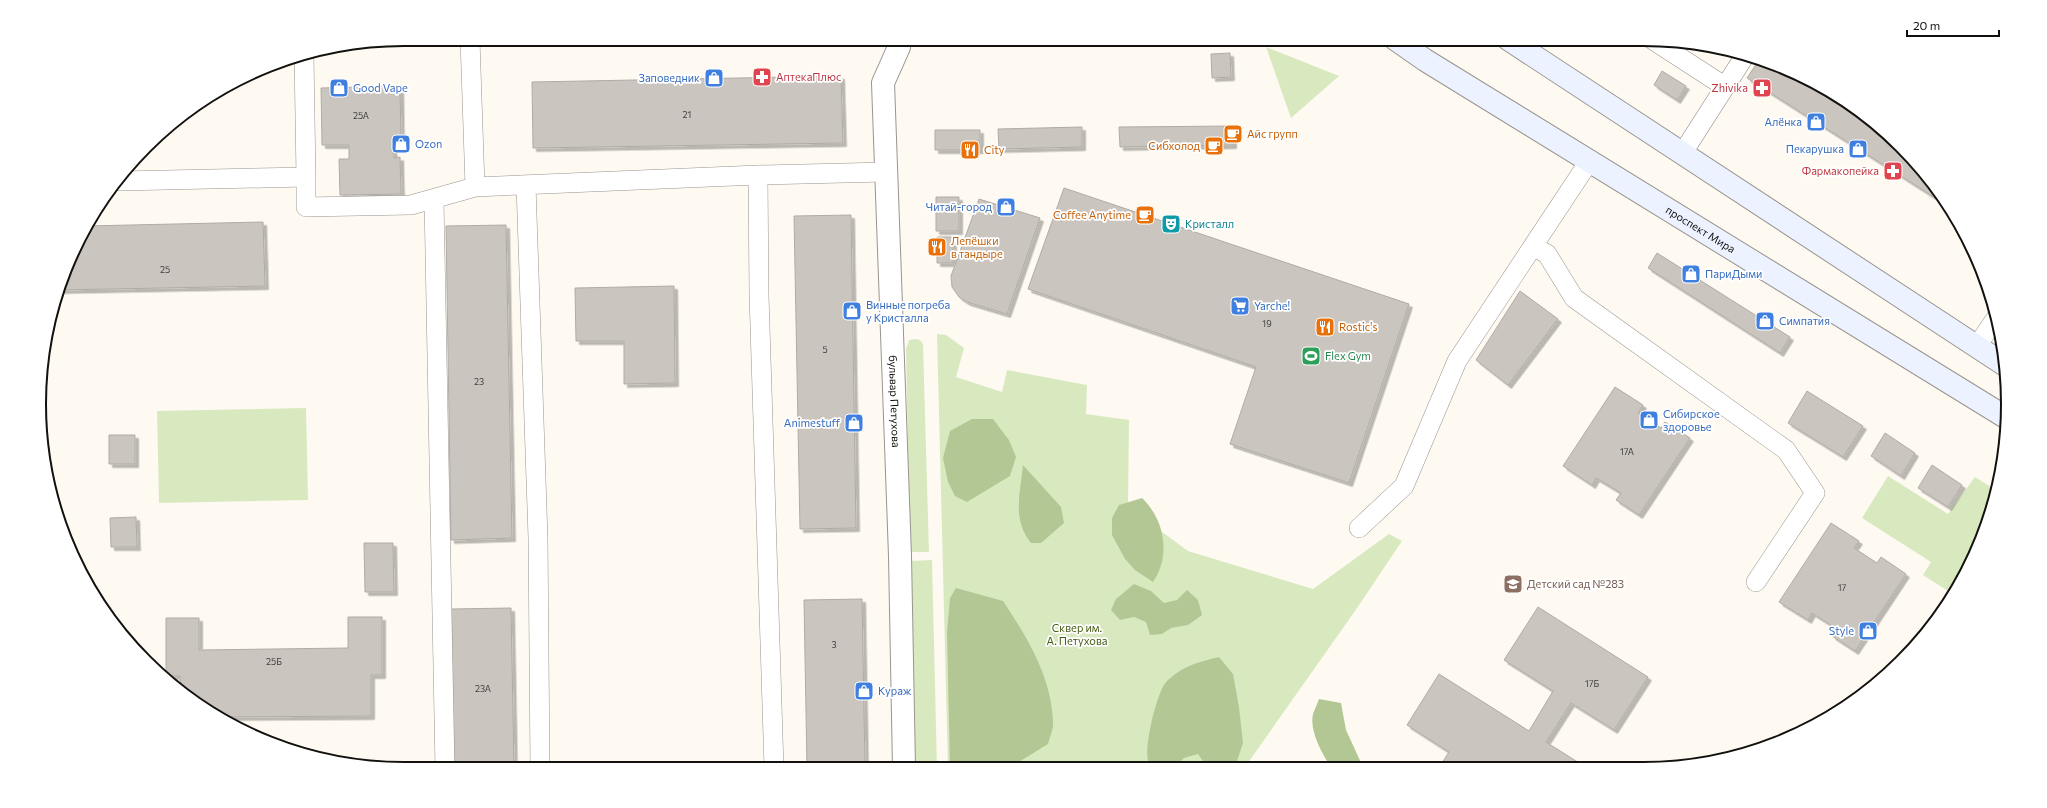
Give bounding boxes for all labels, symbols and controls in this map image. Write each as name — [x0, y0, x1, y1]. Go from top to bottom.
scale bar — [1907, 12, 1999, 38]
text: 20 m — [1913, 18, 1940, 32]
pharmacy icon: АптекаПлюс — [751, 66, 773, 88]
shop icon: Заповедник — [703, 67, 725, 89]
place label: АптекаПлюс — [776, 70, 841, 83]
place label: Заповедник — [639, 71, 700, 84]
shop icon: Good Vape — [328, 77, 350, 99]
pharmacy icon: Zhivika — [1751, 77, 1773, 99]
place label: Good Vape — [353, 81, 408, 94]
place label: Zhivika — [1711, 81, 1748, 94]
house number: 21 — [683, 109, 691, 120]
house number: 25А — [353, 110, 369, 121]
shop icon: Алёнка — [1805, 111, 1827, 133]
place label: Алёнка — [1764, 115, 1802, 128]
cafe icon: Айс групп — [1222, 123, 1244, 145]
place label: Айс групп — [1247, 127, 1298, 140]
shop icon: Ozon — [390, 133, 412, 155]
cafe icon: Сибхолод — [1203, 135, 1225, 157]
place label: Ozon — [415, 137, 442, 150]
shop icon: Пекарушка — [1847, 138, 1869, 160]
restaurant icon: City — [959, 139, 981, 161]
place label: Сибхолод — [1148, 139, 1201, 152]
place label: Пекарушка — [1786, 142, 1844, 155]
place label: City — [984, 143, 1005, 156]
pharmacy icon: Фармакопейка — [1882, 160, 1904, 182]
place label: Фармакопейка — [1802, 164, 1879, 177]
shop icon: Читай-город — [995, 196, 1017, 218]
place label: Читай-город — [926, 200, 993, 213]
street label: проспект Мира — [1664, 203, 1738, 255]
cafe icon: Coffee Anytime — [1134, 204, 1156, 226]
place label: Coffee Anytime — [1053, 208, 1131, 221]
theatre icon: Кристалл — [1160, 213, 1182, 235]
place label: Кристалл — [1185, 217, 1234, 230]
place label: Лепёшки в тандыре — [951, 234, 1003, 260]
restaurant icon: Лепёшки в тандыре — [926, 236, 948, 258]
shop icon: ПариДыми — [1680, 263, 1702, 285]
house number: 25 — [160, 264, 170, 275]
place label: ПариДыми — [1705, 267, 1762, 280]
supermarket icon: Yarche! — [1229, 295, 1251, 317]
place label: Винные погреба у Кристалла — [866, 298, 950, 324]
place label: Yarche! — [1254, 299, 1291, 312]
shop icon: Винные погреба у Кристалла — [841, 300, 863, 322]
shop icon: Симпатия — [1754, 310, 1776, 332]
place label: Симпатия — [1779, 314, 1830, 327]
restaurant icon: Rostic's — [1314, 316, 1336, 338]
house number: 19 — [1262, 318, 1272, 329]
place label: Rostic's — [1339, 320, 1377, 333]
house number: 5 — [822, 344, 828, 355]
sports icon: Flex Gym — [1300, 345, 1322, 367]
place label: Flex Gym — [1325, 349, 1371, 362]
street label: бульвар Петухова — [887, 355, 903, 448]
house number: 23 — [474, 376, 484, 387]
place label: Сибирское здоровье — [1663, 407, 1720, 433]
shop icon: Сибирское здоровье — [1638, 409, 1660, 431]
shop icon: Animestuff — [843, 412, 865, 434]
place label: Animestuff — [784, 416, 841, 429]
house number: 17А — [1620, 446, 1634, 457]
school or university icon: Детский сад №283 — [1502, 573, 1524, 595]
place label: Детский сад №283 — [1527, 577, 1624, 590]
house number: 17 — [1838, 582, 1847, 593]
shop icon: Style — [1857, 620, 1879, 642]
park label: Сквер им. А. Петухова — [1047, 621, 1107, 647]
place label: Style — [1829, 624, 1854, 637]
house number: 3 — [831, 639, 837, 650]
house number: 25Б — [266, 656, 282, 667]
house number: 17Б — [1585, 678, 1599, 689]
shop icon: Кураж — [853, 680, 875, 702]
house number: 23А — [475, 683, 491, 694]
place label: Кураж — [878, 684, 912, 697]

